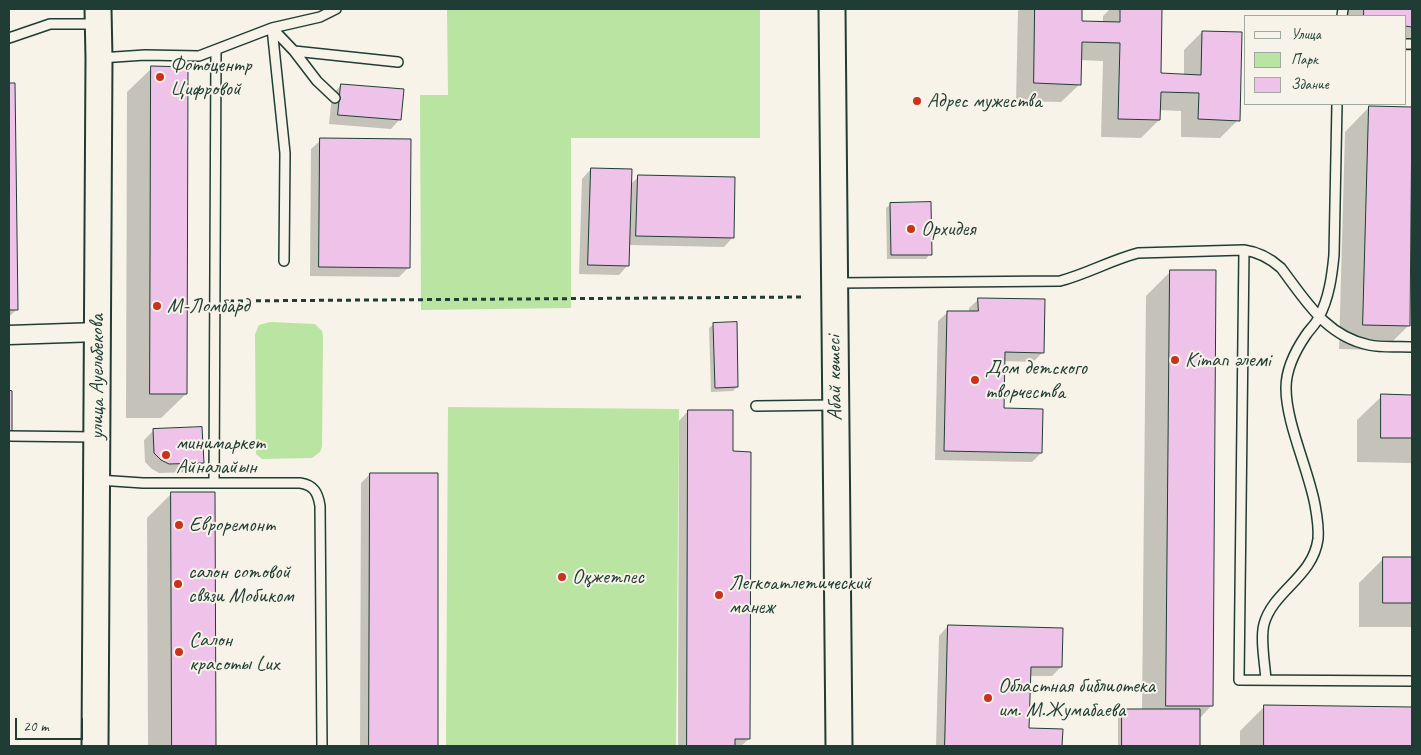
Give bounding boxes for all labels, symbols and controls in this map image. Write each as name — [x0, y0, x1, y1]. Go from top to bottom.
legend — [1244, 15, 1406, 105]
text: Улица — [1291, 25, 1321, 44]
text: Парк — [1291, 50, 1318, 69]
place label: Фотоцентр Цифровой — [170, 52, 251, 102]
marker: Фотоцентр Цифровой — [154, 71, 166, 83]
text: Здание — [1291, 75, 1329, 94]
place label: Адрес мужества — [927, 88, 1041, 114]
marker: Адрес мужества — [911, 95, 923, 107]
place label: Орхидея — [921, 216, 975, 242]
marker: Орхидея — [905, 223, 917, 235]
place label: М-Ломбард — [167, 293, 249, 319]
marker: М-Ломбард — [151, 300, 163, 312]
street label: улица Ауельбекова — [84, 314, 110, 440]
street label: Абай көшесі — [822, 335, 848, 421]
place label: Кітап әлемі — [1185, 347, 1271, 373]
marker: Кітап әлемі — [1169, 354, 1181, 366]
place label: Дом детского творчества — [985, 355, 1087, 405]
marker: Дом детского творчества — [969, 374, 981, 386]
place label: минимаркет Айналайын — [176, 430, 266, 480]
marker: минимаркет Айналайын — [160, 449, 172, 461]
place label: Евроремонт — [189, 512, 276, 538]
marker: Евроремонт — [173, 519, 185, 531]
place label: салон сотовой связи Мобиком — [188, 559, 293, 609]
place label: Оқжетпес — [572, 564, 644, 590]
place label: Легкоатлетический манеж — [729, 570, 871, 620]
marker: Оқжетпес — [556, 571, 568, 583]
marker: салон сотовой связи Мобиком — [172, 578, 184, 590]
marker: Легкоатлетический манеж — [713, 589, 725, 601]
place label: Салон красоты Lux — [189, 627, 279, 677]
marker: Салон красоты Lux — [173, 646, 185, 658]
place label: Областная библиотека им. М.Жумабаева — [998, 673, 1155, 723]
marker: Областная библиотека им. М.Жумабаева — [982, 692, 994, 704]
scale bar — [18, 708, 85, 740]
text: 20 m — [23, 717, 49, 736]

